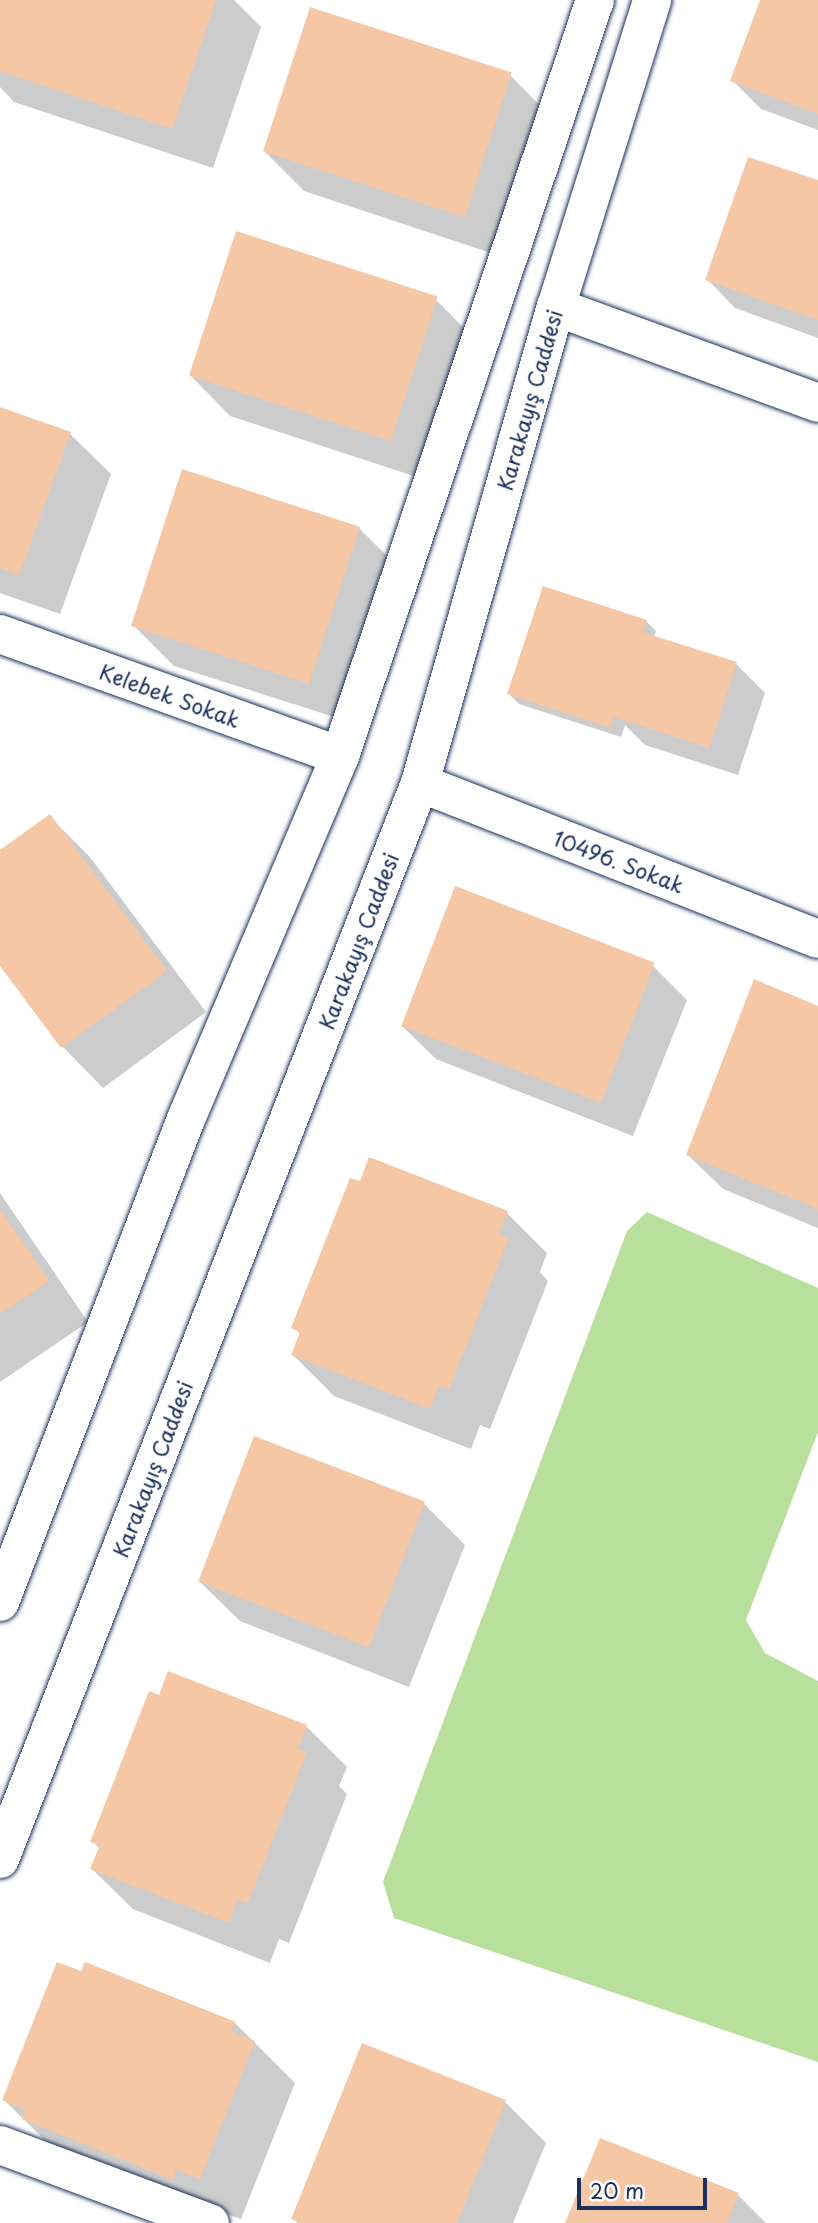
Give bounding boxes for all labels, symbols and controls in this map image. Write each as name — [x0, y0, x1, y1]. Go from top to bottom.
street label: Karakayış Caddesi — [491, 307, 567, 493]
street label: Kelebek Sokak — [96, 658, 244, 732]
street label: 10496. Sokak — [550, 824, 688, 898]
street label: Karakayış Caddesi — [313, 849, 403, 1033]
street label: Karakayış Caddesi — [107, 1377, 197, 1561]
scale bar — [580, 2164, 710, 2208]
text: 20 m — [590, 2174, 644, 2206]

